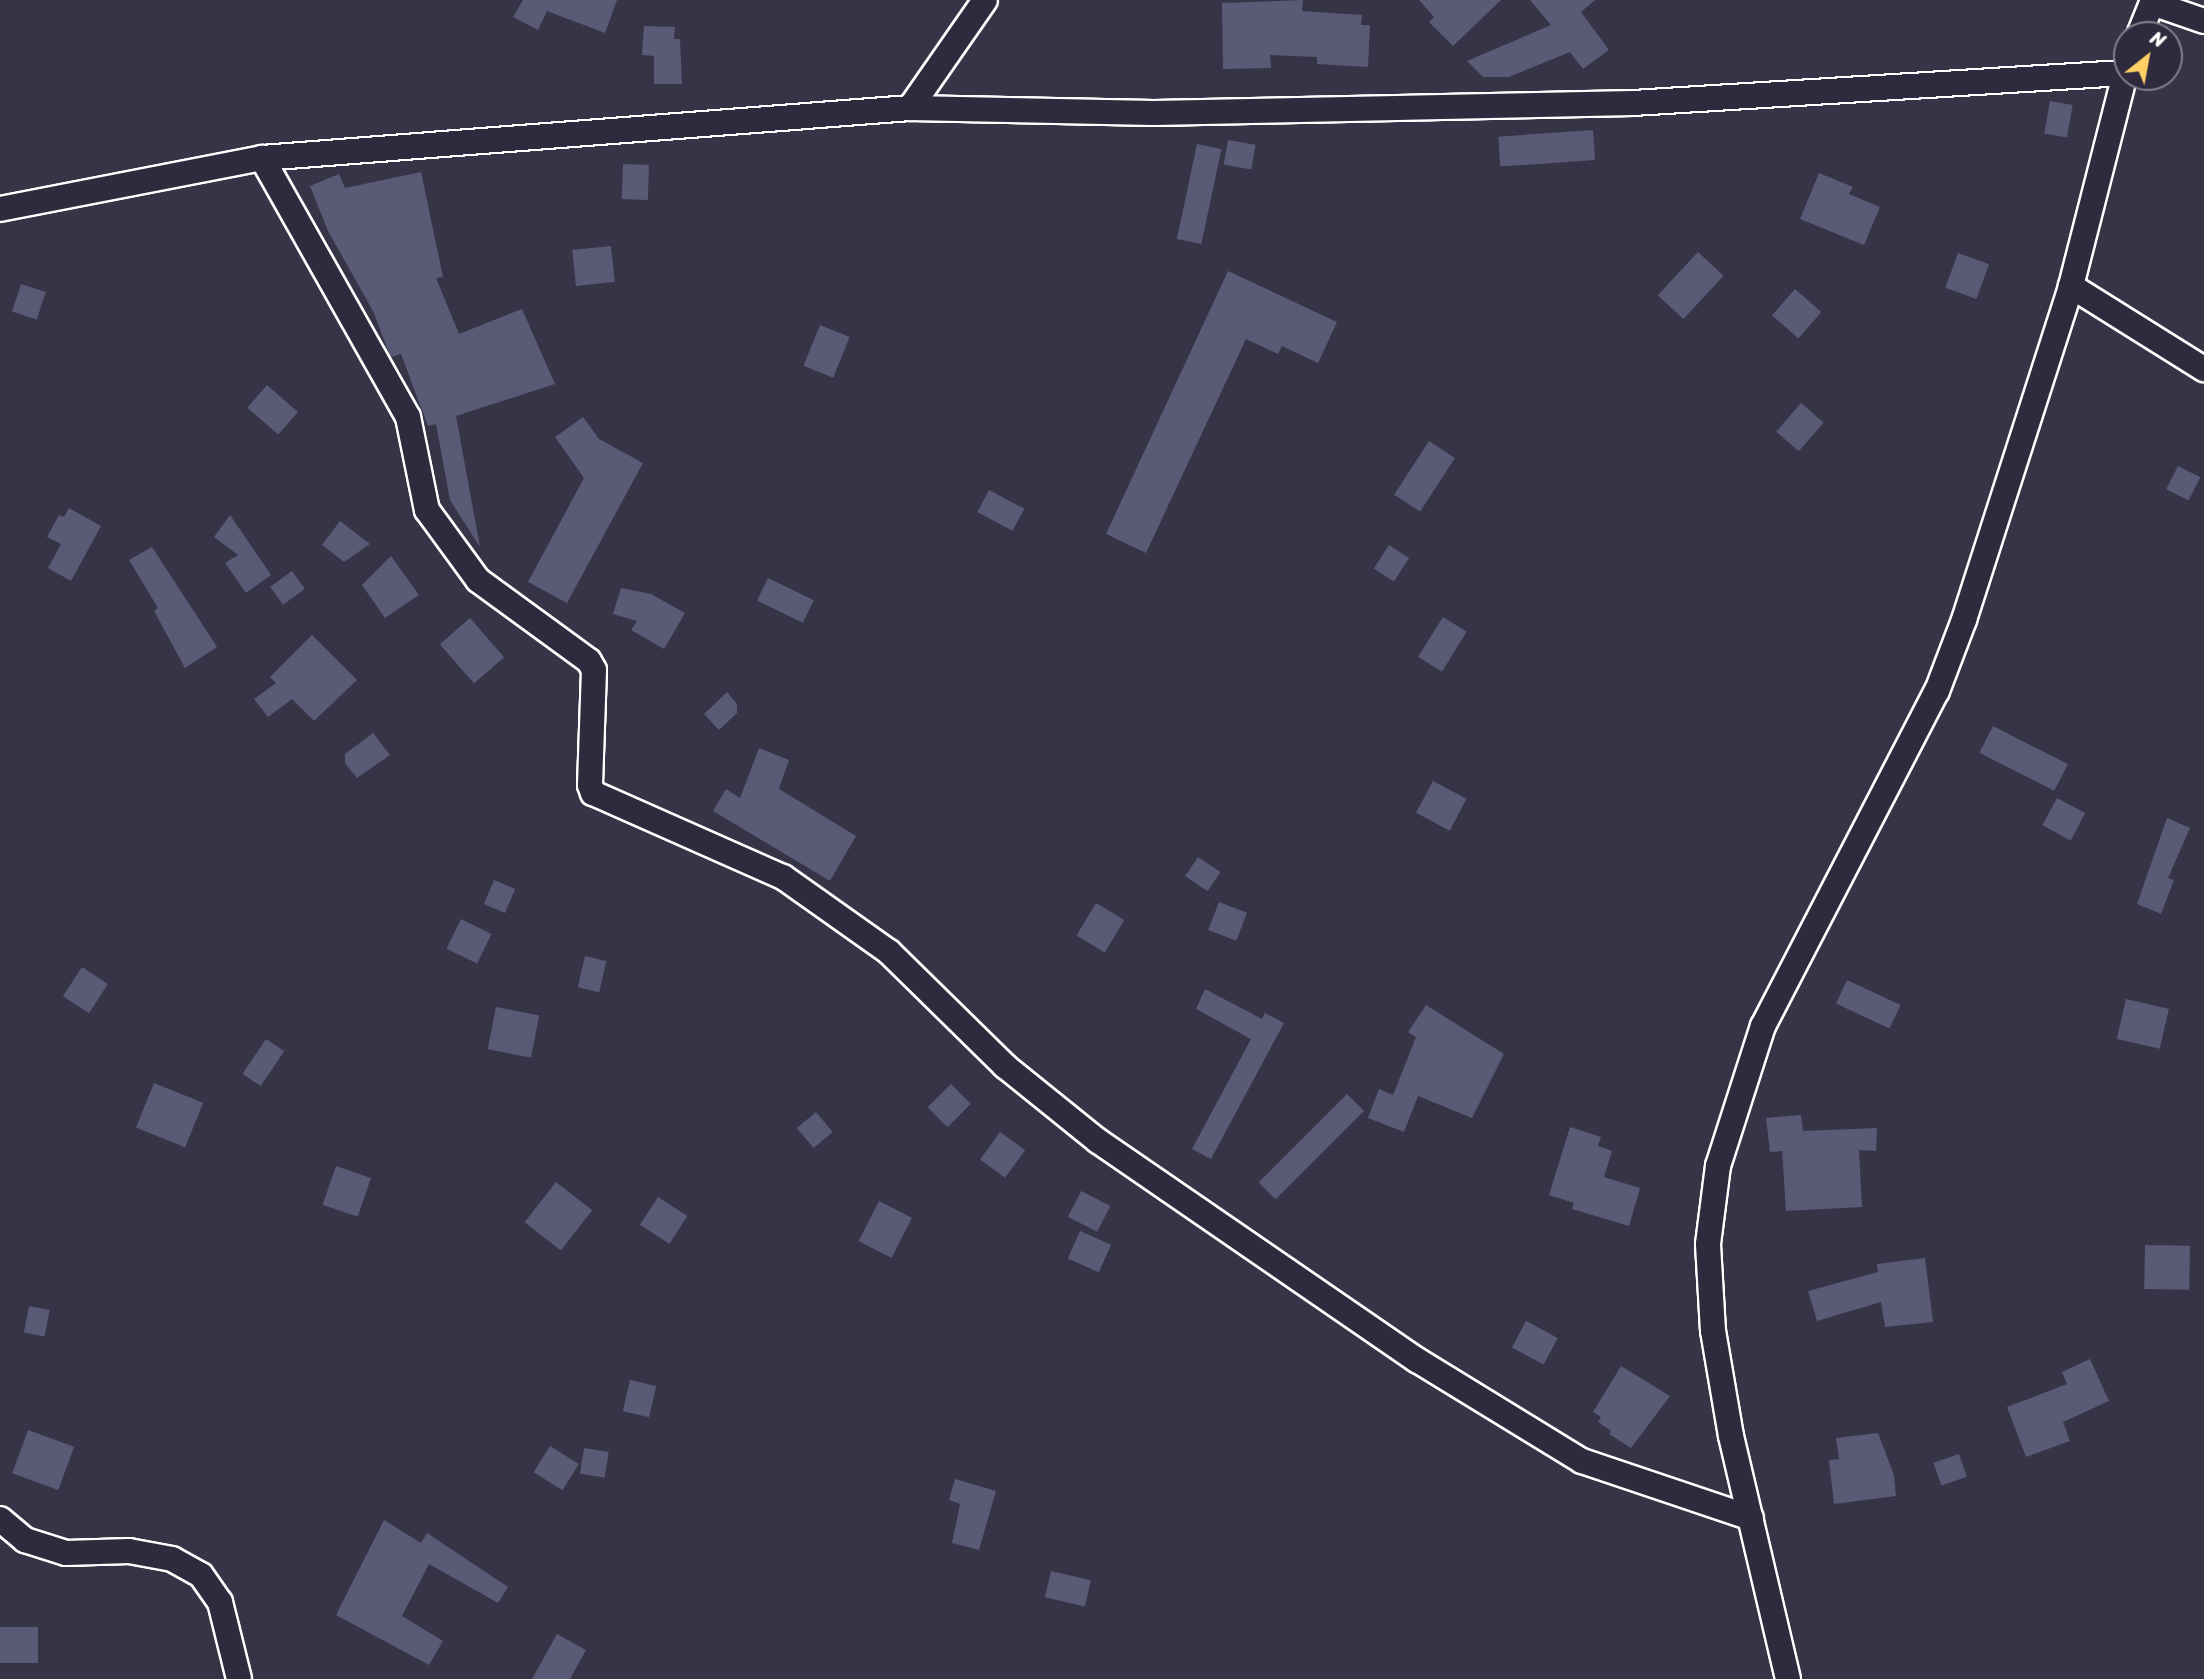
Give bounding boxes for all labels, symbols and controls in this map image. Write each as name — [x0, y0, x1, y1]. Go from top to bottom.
north arrow — [2113, 21, 2183, 91]
text: N — [2144, 22, 2172, 57]

